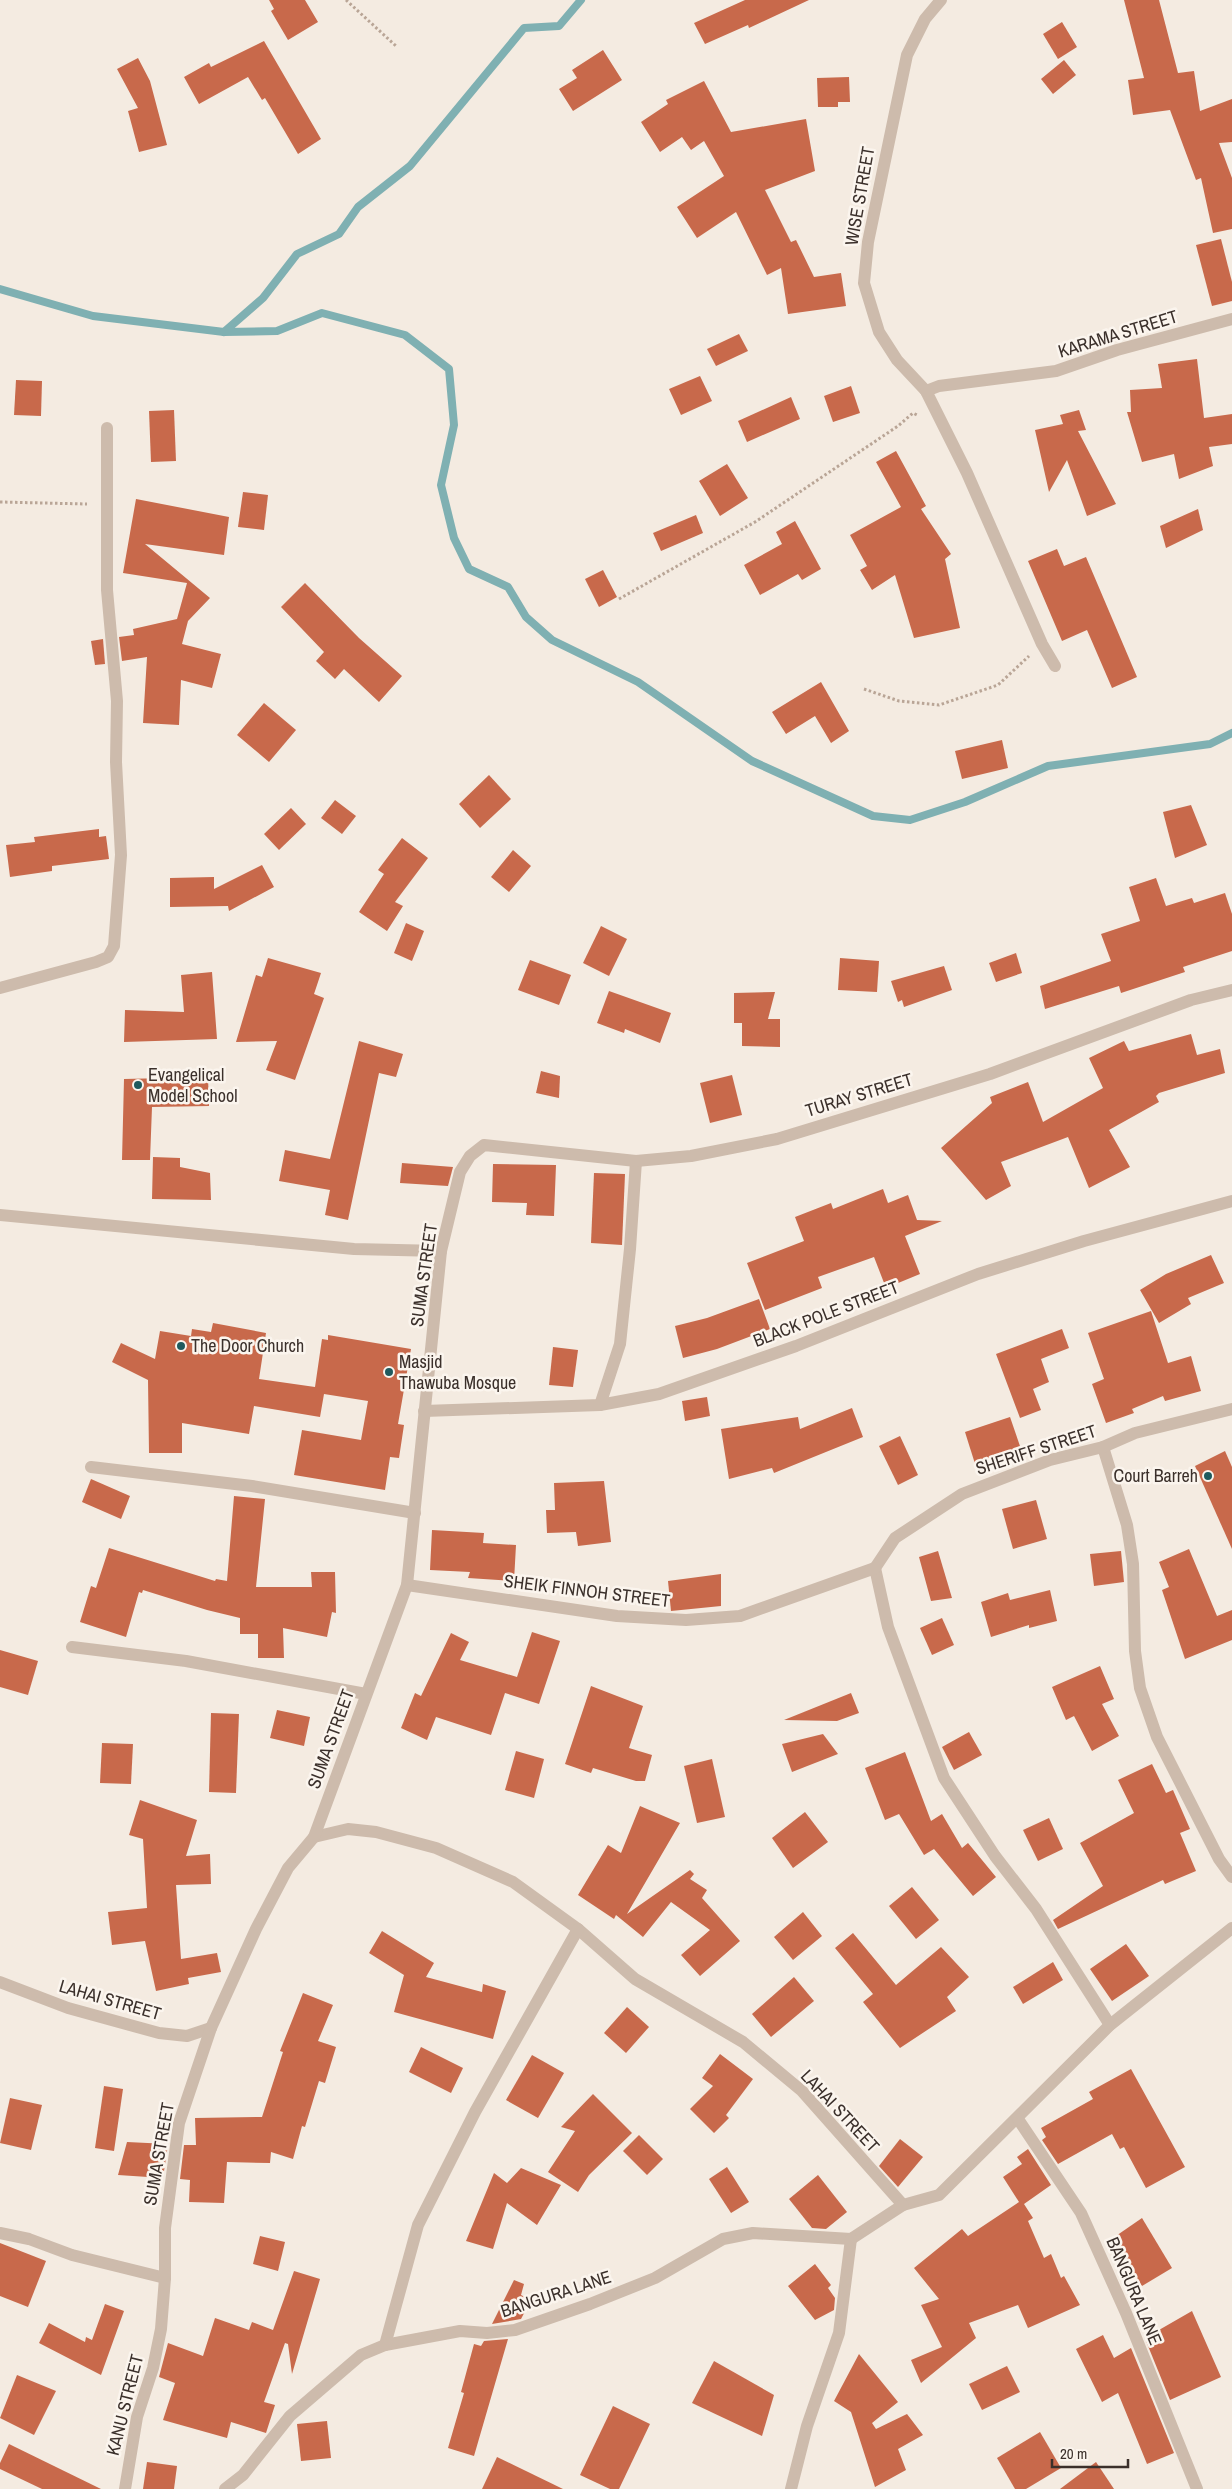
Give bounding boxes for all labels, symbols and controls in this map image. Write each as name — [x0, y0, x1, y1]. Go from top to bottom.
street label: WISE STREET — [839, 144, 881, 247]
street label: KARAMA STREET — [1055, 303, 1181, 364]
place label: Evangelical Model School — [148, 1062, 237, 1108]
street label: TURAY STREET — [802, 1066, 916, 1123]
marker: Evangelical Model School — [132, 1079, 144, 1091]
street label: SUMA STREET — [404, 1222, 443, 1328]
street label: BLACK POLE STREET — [749, 1274, 902, 1353]
place label: The Door Church — [191, 1333, 304, 1358]
marker: The Door Church — [175, 1340, 187, 1352]
place label: Masjid Thawuba Mosque — [399, 1349, 516, 1395]
marker: Masjid Thawuba Mosque — [383, 1366, 395, 1378]
street label: SHERIFF STREET — [972, 1418, 1099, 1481]
place label: Court Barreh — [1114, 1463, 1198, 1488]
marker: Court Barreh — [1202, 1470, 1214, 1482]
street label: SHEIK FINNOH STREET — [503, 1568, 672, 1613]
street label: SUMA STREET — [301, 1686, 360, 1792]
street label: LAHAI STREET — [56, 1973, 164, 2026]
street label: LAHAI STREET — [795, 2064, 885, 2158]
street label: SUMA STREET — [137, 2100, 180, 2207]
street label: BANGURA LANE — [1101, 2233, 1168, 2349]
street label: BANGURA LANE — [497, 2264, 614, 2323]
street label: KANU STREET — [100, 2352, 149, 2458]
scale bar — [1052, 2436, 1128, 2468]
text: 20 m — [1060, 2443, 1087, 2464]

